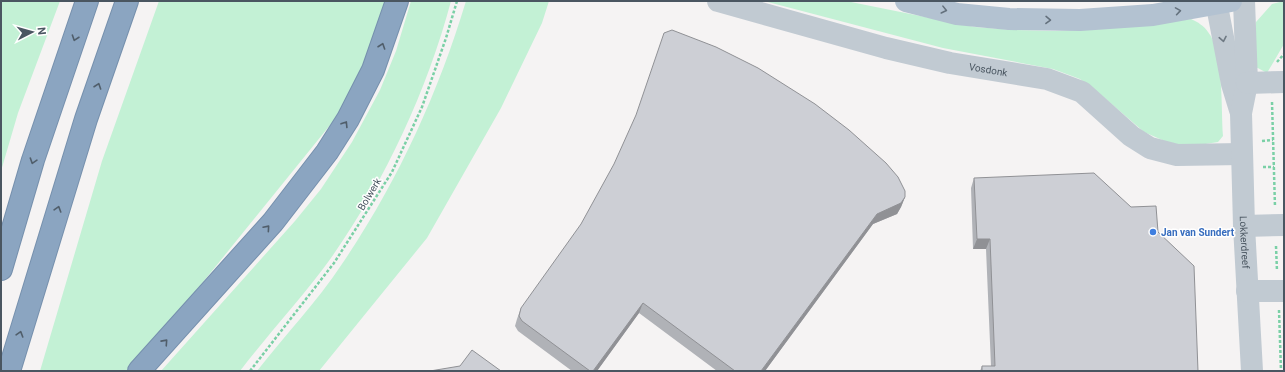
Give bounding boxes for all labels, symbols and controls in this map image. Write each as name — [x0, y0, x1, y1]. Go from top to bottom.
one-way arrow — [941, 6, 947, 14]
one-way arrow — [1175, 7, 1181, 16]
north arrow — [12, 12, 52, 52]
one-way arrow — [1045, 16, 1051, 24]
text: N — [35, 26, 48, 36]
one-way arrow — [71, 34, 80, 41]
one-way arrow — [1218, 36, 1227, 42]
one-way arrow — [377, 42, 386, 49]
street label: Vosdonk — [968, 61, 1009, 79]
one-way arrow — [93, 82, 102, 89]
one-way arrow — [340, 121, 348, 128]
one-way arrow — [29, 157, 38, 164]
street label: Bolwerk — [356, 175, 384, 212]
one-way arrow — [53, 206, 62, 213]
street label: Lokkerdreef — [1238, 216, 1251, 269]
one-way arrow — [263, 225, 270, 233]
marker: Jan van Sundert — [1148, 227, 1158, 237]
place label: Jan van Sundert — [1161, 227, 1235, 238]
one-way arrow — [15, 330, 24, 337]
one-way arrow — [160, 339, 168, 347]

